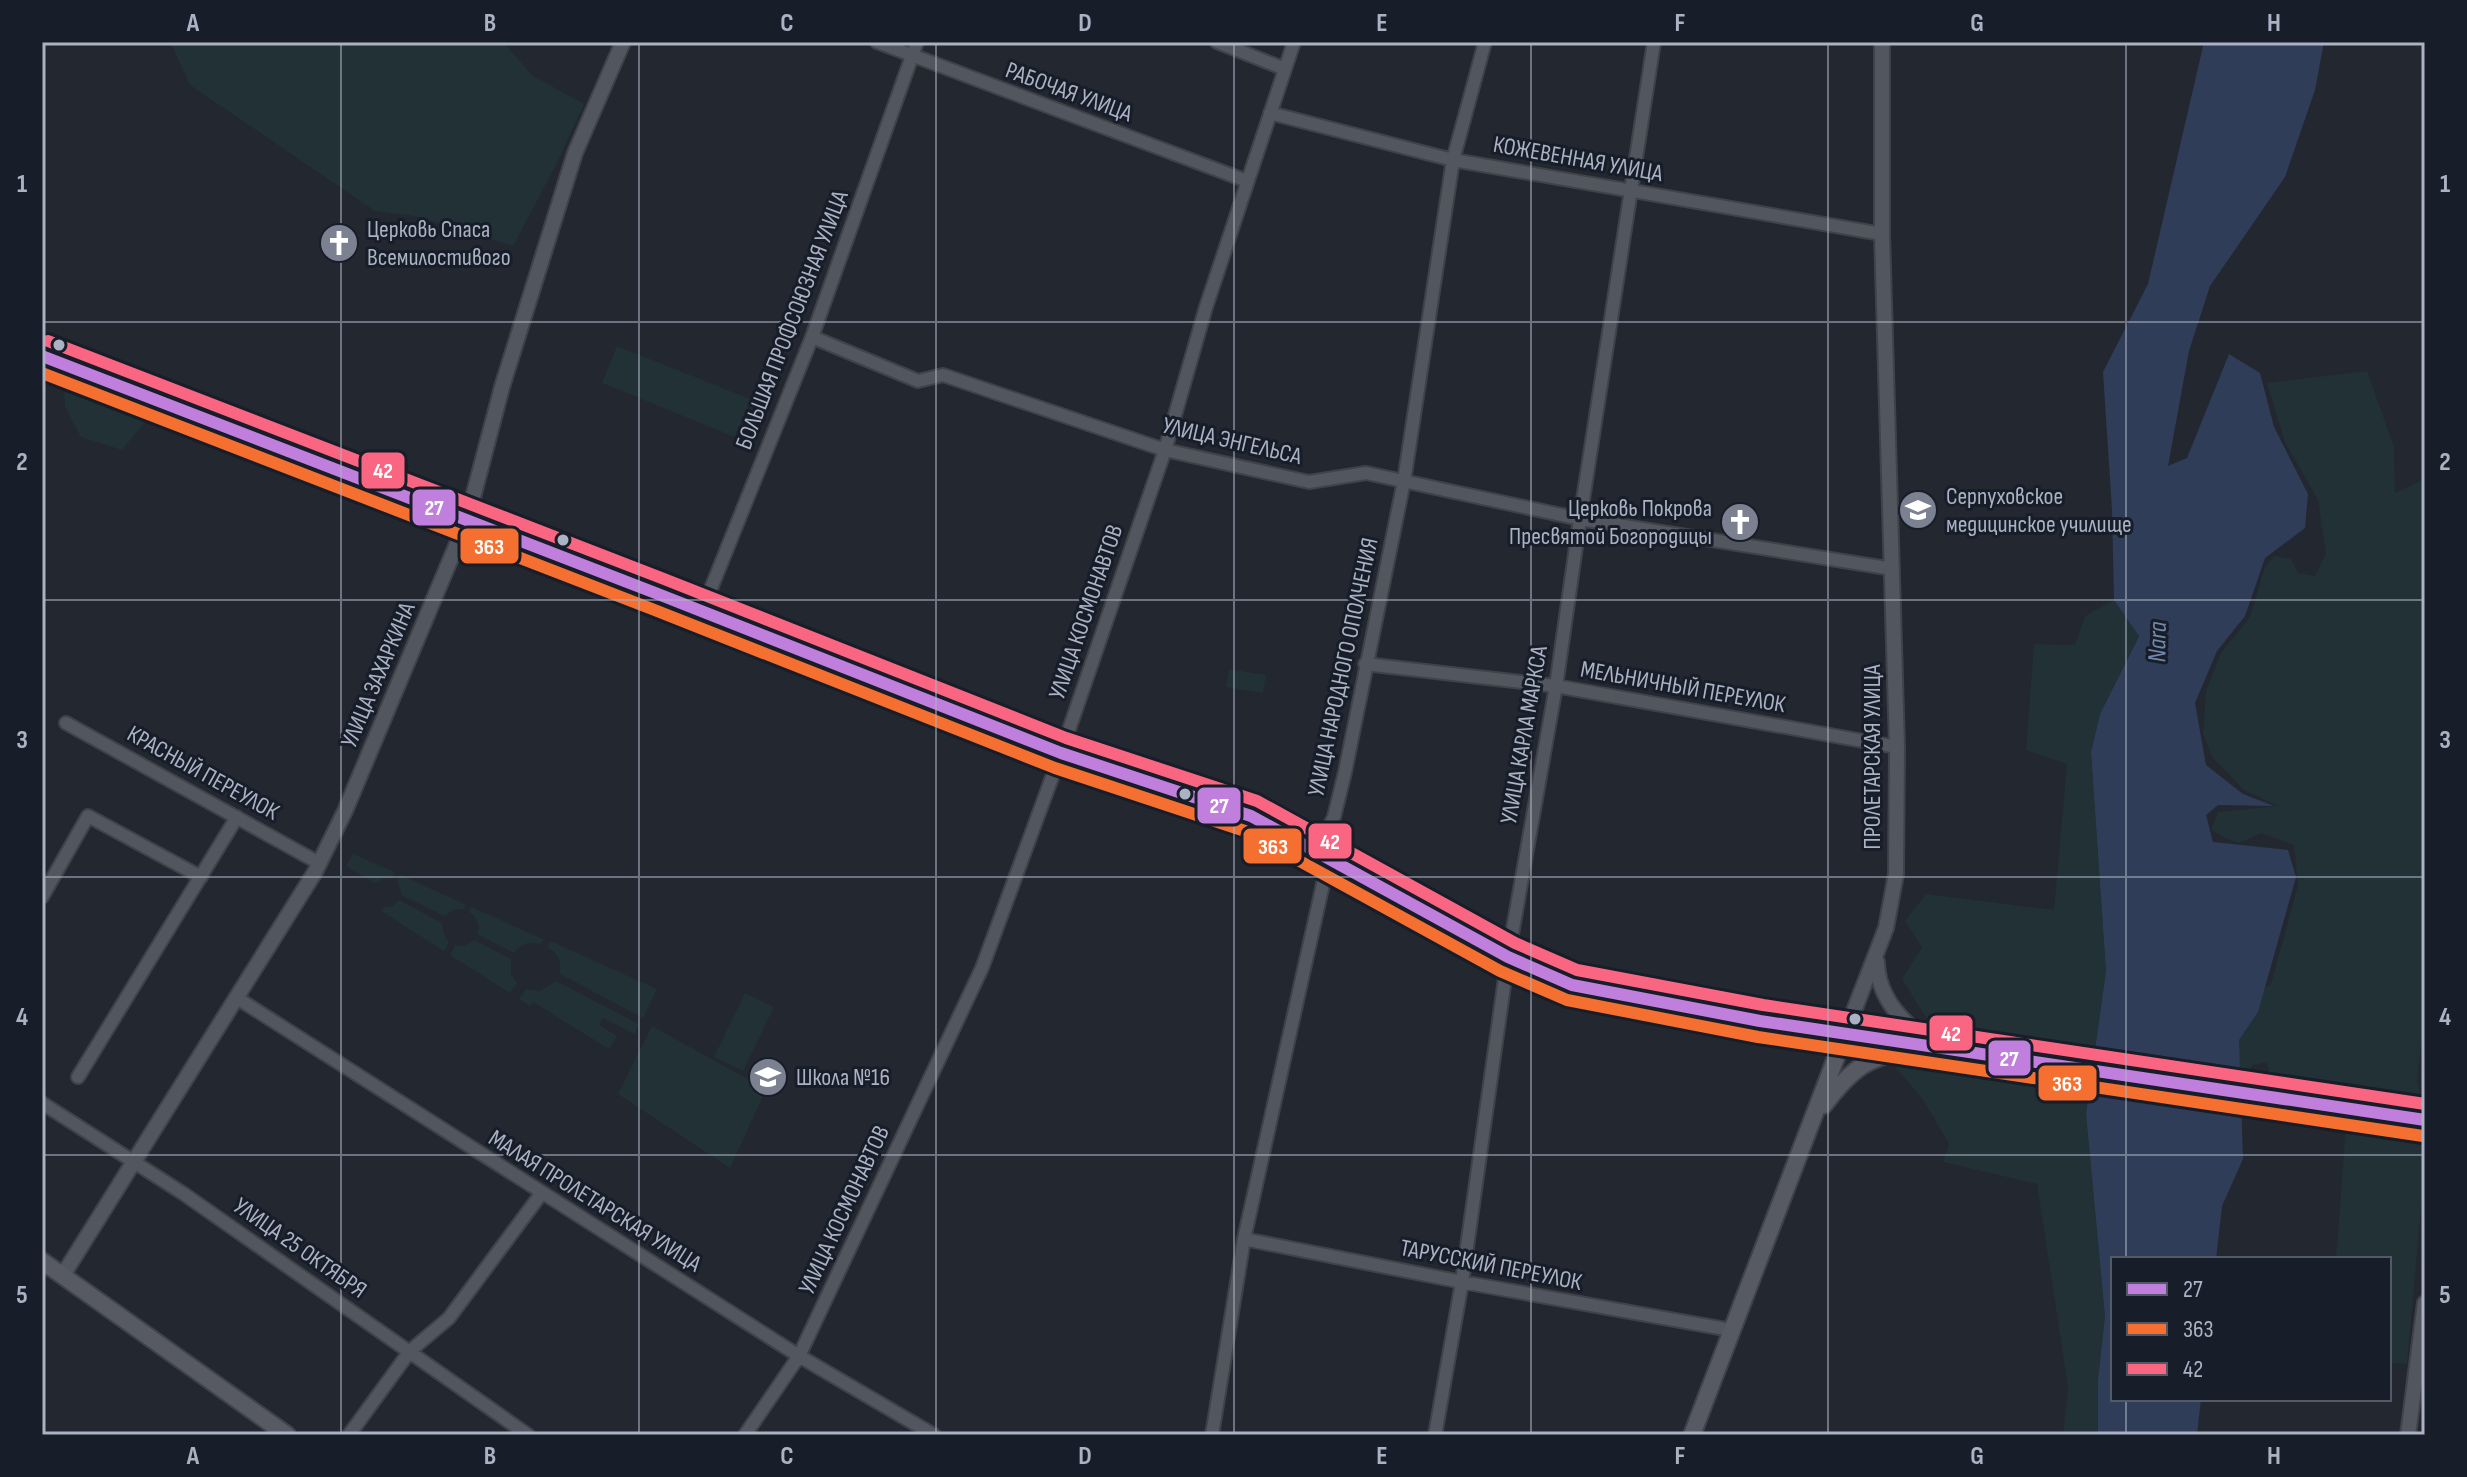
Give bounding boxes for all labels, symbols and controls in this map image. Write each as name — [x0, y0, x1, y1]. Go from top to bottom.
text: A — [186, 8, 200, 39]
text: B — [484, 8, 496, 39]
text: C — [780, 8, 794, 39]
text: D — [1078, 8, 1092, 39]
text: E — [1376, 8, 1388, 39]
text: F — [1675, 8, 1686, 39]
text: G — [1970, 8, 1984, 39]
text: H — [2267, 8, 2281, 39]
street label: РАБОЧАЯ УЛИЦА — [1002, 56, 1137, 129]
street label: КОЖЕВЕННАЯ УЛИЦА — [1491, 130, 1666, 188]
text: 1 — [17, 169, 27, 200]
text: 1 — [2440, 169, 2450, 200]
street label: БОЛЬШАЯ ПРОФСОЮЗНАЯ УЛИЦА — [729, 186, 855, 453]
place label: Церковь Спаса Всемилостивого — [367, 215, 511, 272]
church icon: Церковь Спаса Всемилостивого — [318, 222, 360, 264]
unlabelled marker — [51, 337, 67, 353]
street label: УЛИЦА ЭНГЕЛЬСА — [1160, 411, 1305, 471]
text: 2 — [16, 447, 28, 478]
text: 2 — [2439, 447, 2451, 478]
line badge: 42 — [360, 451, 406, 490]
text: 42 — [373, 458, 393, 485]
place label: Серпуховское медицинское училище — [1946, 482, 2132, 539]
line badge: 27 — [411, 488, 457, 527]
school or university icon: Серпуховское медицинское училище — [1897, 489, 1939, 531]
place label: Церковь Покрова Пресвятой Богородицы — [1509, 494, 1712, 551]
text: 27 — [424, 495, 444, 522]
church icon: Церковь Покрова Пресвятой Богородицы — [1719, 501, 1761, 543]
street label: УЛИЦА КОСМОНАВТОВ — [1043, 521, 1129, 703]
line badge: 363 — [459, 527, 520, 565]
unlabelled marker — [555, 532, 571, 548]
text: 363 — [474, 534, 504, 561]
street label: УЛИЦА НАРОДНОГО ОПОЛЧЕНИЯ — [1301, 535, 1385, 799]
street label: УЛИЦА ЗАХАРКИНА — [334, 597, 422, 752]
water label: Nara — [2142, 621, 2174, 663]
street label: УЛИЦА КАРЛА МАРКСА — [1494, 643, 1554, 826]
street label: МЕЛЬНИЧНЫЙ ПЕРЕУЛОК — [1578, 655, 1788, 719]
street label: ПРОЛЕТАРСКАЯ УЛИЦА — [1858, 664, 1887, 849]
street label: КРАСНЫЙ ПЕРЕУЛОК — [122, 719, 284, 827]
text: 3 — [16, 725, 28, 756]
text: 3 — [2439, 725, 2451, 756]
unlabelled marker — [1177, 786, 1193, 802]
line badge: 27 — [1196, 786, 1242, 825]
text: 27 — [1209, 793, 1229, 820]
line badge: 42 — [1307, 822, 1353, 860]
line badge: 363 — [1242, 827, 1303, 865]
text: 42 — [1320, 829, 1340, 856]
text: 363 — [1258, 834, 1288, 861]
text: 4 — [16, 1002, 28, 1033]
text: 4 — [2439, 1002, 2451, 1033]
unlabelled marker — [1847, 1011, 1863, 1027]
line badge: 42 — [1928, 1014, 1974, 1052]
text: 42 — [1941, 1021, 1961, 1048]
line badge: 27 — [1987, 1039, 2032, 1077]
text: 27 — [1999, 1046, 2019, 1073]
school or university icon: Школа №16 — [747, 1056, 789, 1098]
place label: Школа №16 — [796, 1063, 890, 1092]
line badge: 363 — [2037, 1064, 2098, 1102]
text: 363 — [2052, 1071, 2082, 1098]
street label: УЛИЦА КОСМОНАВТОВ — [792, 1121, 896, 1299]
street label: МАЛАЯ ПРОЛЕТАРСКАЯ УЛИЦА — [483, 1124, 707, 1279]
street label: УЛИЦА 25 ОКТЯБРЯ — [228, 1191, 372, 1305]
street label: ТАРУССКИЙ ПЕРЕУЛОК — [1398, 1233, 1585, 1297]
legend — [2111, 1257, 2391, 1401]
text: 27 — [2183, 1275, 2203, 1304]
text: 5 — [16, 1280, 28, 1311]
text: 5 — [2439, 1280, 2451, 1311]
text: 363 — [2183, 1315, 2214, 1344]
text: 42 — [2183, 1355, 2203, 1384]
text: A — [186, 1441, 200, 1472]
text: B — [484, 1441, 496, 1472]
text: C — [780, 1441, 794, 1472]
text: D — [1078, 1441, 1092, 1472]
text: E — [1376, 1441, 1388, 1472]
text: F — [1675, 1441, 1686, 1472]
text: G — [1970, 1441, 1984, 1472]
text: H — [2267, 1441, 2281, 1472]

